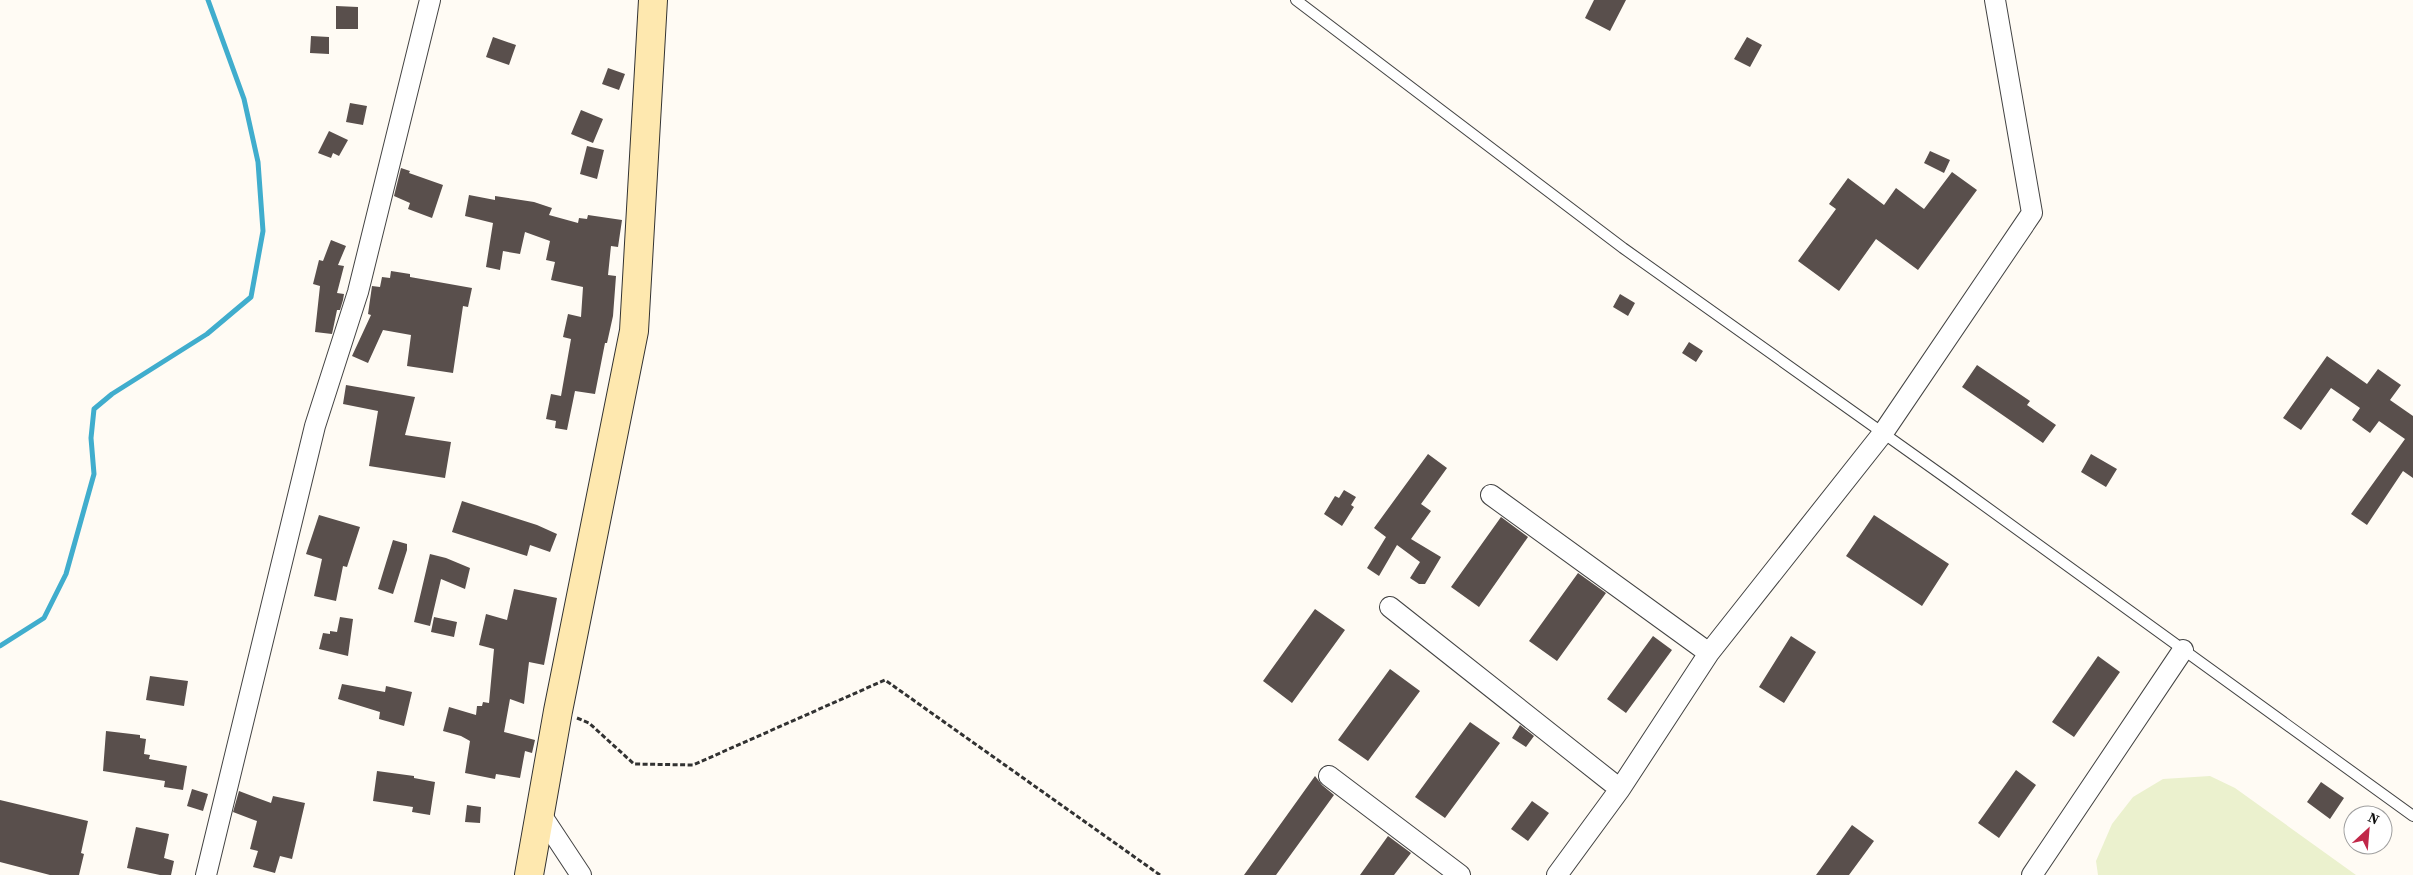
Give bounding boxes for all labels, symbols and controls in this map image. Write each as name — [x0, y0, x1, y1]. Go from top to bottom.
north arrow — [2343, 805, 2393, 855]
text: N — [2365, 807, 2383, 830]

